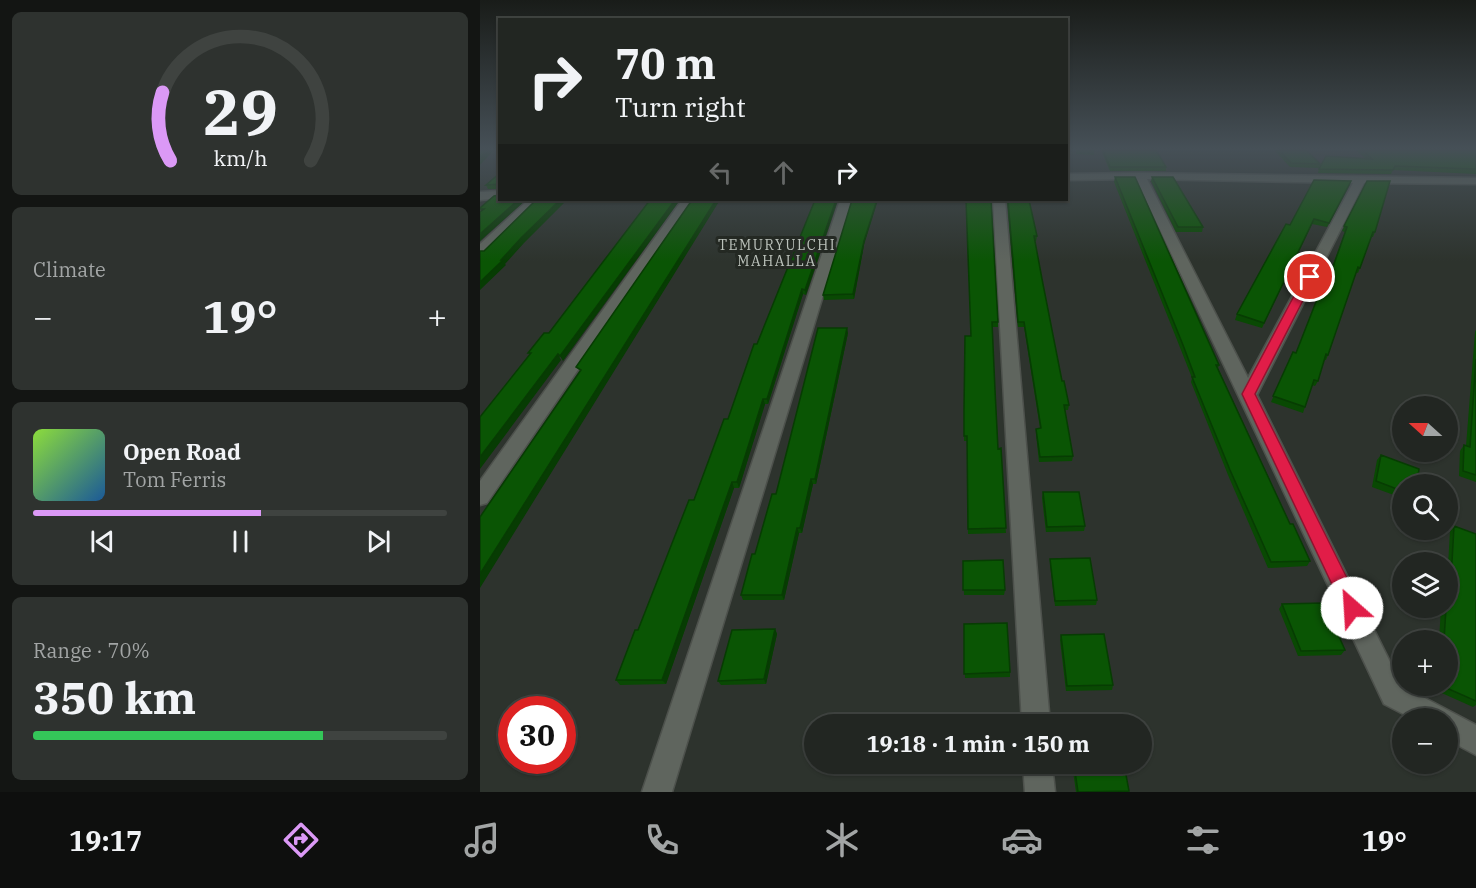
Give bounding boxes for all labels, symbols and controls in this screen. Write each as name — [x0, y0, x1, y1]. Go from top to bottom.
text: 70 m — [615, 36, 716, 91]
icon: right — [516, 42, 594, 120]
text: 29 — [203, 71, 277, 152]
text: Turn right — [615, 89, 746, 124]
text: km/h — [213, 144, 267, 172]
icon: left — [704, 156, 737, 189]
icon: ahead — [767, 156, 800, 189]
icon: right — [830, 156, 863, 189]
district label: TEMURYULCHI MAHALLA — [718, 236, 836, 270]
pin — [1284, 251, 1335, 302]
text: Climate — [33, 256, 106, 283]
icon: arrive — [1293, 260, 1326, 293]
text: 19° — [202, 287, 278, 345]
text: − — [33, 295, 53, 338]
text: + — [427, 295, 447, 338]
north arrow — [1392, 396, 1458, 462]
map controls — [1392, 396, 1458, 774]
text: Open Road — [123, 437, 241, 466]
text: Tom Ferris — [123, 466, 226, 493]
button: search — [1392, 474, 1458, 540]
icon: previous — [86, 525, 119, 558]
icon: pause — [224, 525, 257, 558]
icon: next — [362, 525, 395, 558]
button: layers — [1392, 552, 1458, 618]
position arrow — [1320, 576, 1384, 640]
button: + — [1392, 630, 1458, 696]
text: Range · 70% — [33, 637, 150, 664]
text: 350 km — [33, 668, 196, 726]
speed limit sign: 30 — [498, 696, 576, 774]
button: − — [1392, 708, 1458, 774]
text: 19:18 · 1 min · 150 m — [866, 729, 1090, 758]
icon: directions — [280, 819, 322, 861]
icon: music — [461, 819, 503, 861]
icon: phone — [641, 819, 683, 861]
icon: climate — [821, 819, 863, 861]
icon: car — [1001, 819, 1043, 861]
icon: filters — [1182, 819, 1224, 861]
text: 19:17 — [69, 823, 142, 858]
text: 19° — [1362, 823, 1407, 858]

